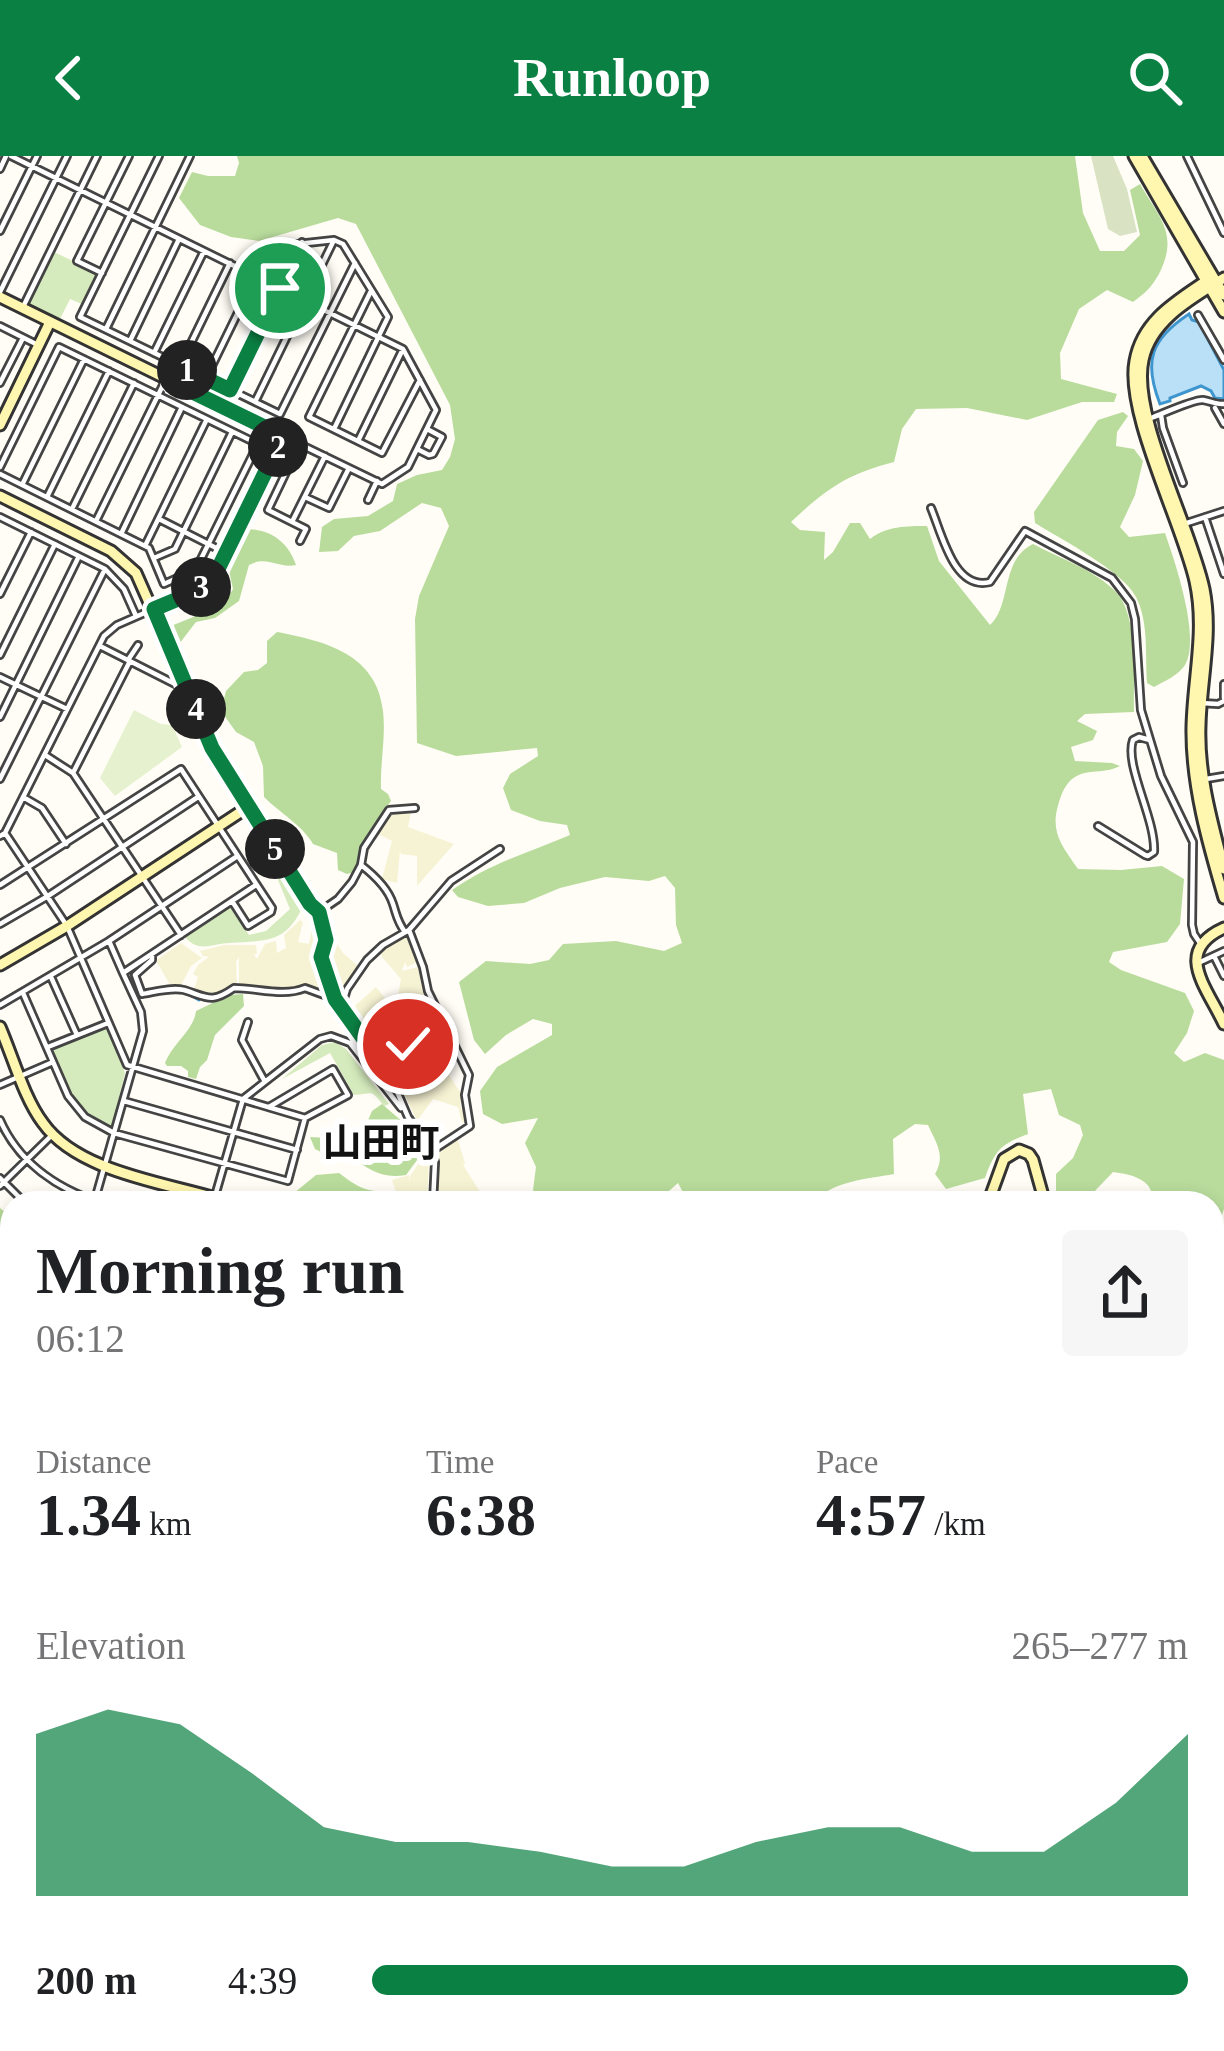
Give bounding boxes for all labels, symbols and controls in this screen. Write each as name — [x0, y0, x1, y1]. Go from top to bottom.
icon: back — [36, 45, 102, 111]
icon: search — [1122, 45, 1188, 111]
text: Runloop — [513, 48, 711, 108]
pin — [229, 237, 331, 339]
icon: arrive — [247, 255, 313, 321]
pin: 1 — [157, 340, 217, 400]
text: 1 — [179, 352, 195, 388]
pin: 2 — [248, 417, 308, 477]
text: 2 — [270, 429, 286, 465]
pin: 3 — [171, 557, 231, 617]
text: 3 — [193, 569, 209, 605]
pin: 4 — [166, 679, 226, 739]
text: 4 — [188, 691, 204, 727]
pin: 5 — [245, 819, 305, 879]
text: 5 — [267, 831, 283, 867]
pin — [357, 993, 459, 1095]
icon: check — [375, 1011, 441, 1077]
district label: 山田町 — [322, 1121, 440, 1164]
button: share — [1062, 1230, 1188, 1356]
text: Morning run — [36, 1234, 405, 1307]
text: 06:12 — [36, 1317, 125, 1360]
text: Distance — [36, 1444, 151, 1480]
text: Time — [426, 1444, 494, 1480]
text: Pace — [816, 1444, 878, 1480]
text: 1.34 — [36, 1482, 141, 1548]
text: 6:38 — [426, 1482, 536, 1548]
text: 4:57 — [816, 1482, 926, 1548]
text: km — [141, 1506, 191, 1542]
text: /km — [926, 1506, 986, 1542]
text: Elevation — [36, 1624, 185, 1667]
text: 265–277 m — [1011, 1624, 1188, 1667]
text: 200 m — [36, 1959, 137, 2002]
text: 4:39 — [228, 1959, 297, 2002]

